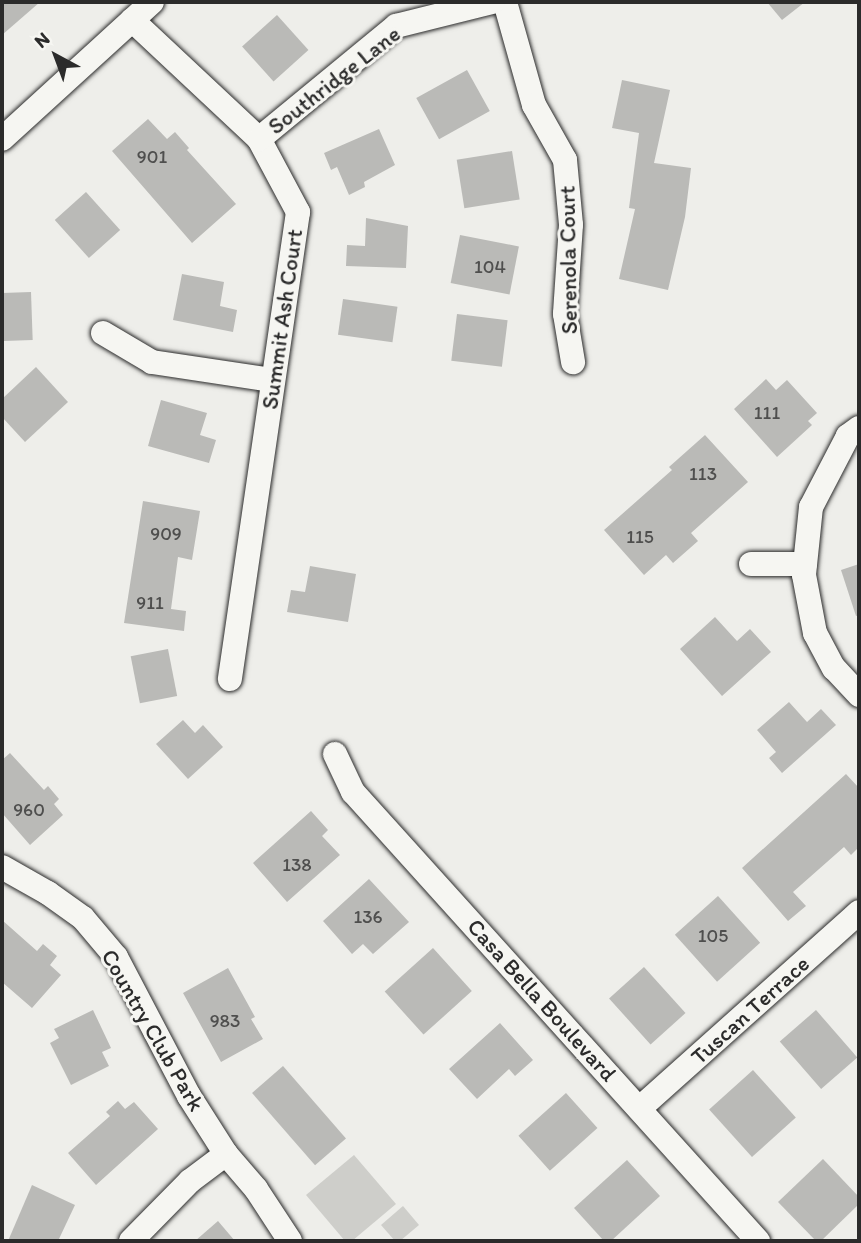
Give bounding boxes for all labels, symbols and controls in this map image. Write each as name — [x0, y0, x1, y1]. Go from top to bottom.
street label: Southridge Lane — [262, 20, 406, 140]
north arrow — [21, 21, 91, 91]
text: N — [30, 27, 54, 53]
house number: 901 — [137, 146, 167, 168]
street label: Serenola Court — [553, 186, 583, 334]
street label: Summit Ash Court — [256, 227, 308, 411]
house number: 104 — [474, 256, 506, 278]
house number: 111 — [754, 402, 780, 424]
house number: 113 — [689, 463, 717, 485]
house number: 909 — [150, 523, 182, 545]
house number: 115 — [626, 526, 654, 548]
house number: 911 — [136, 592, 164, 614]
house number: 960 — [13, 799, 45, 821]
house number: 138 — [282, 854, 312, 876]
house number: 136 — [353, 906, 383, 928]
street label: Casa Bella Boulevard — [461, 913, 623, 1087]
house number: 105 — [698, 925, 728, 947]
street label: Country Club Park — [95, 944, 211, 1116]
street label: Tuscan Terrace — [686, 951, 814, 1069]
house number: 983 — [210, 1010, 240, 1032]

